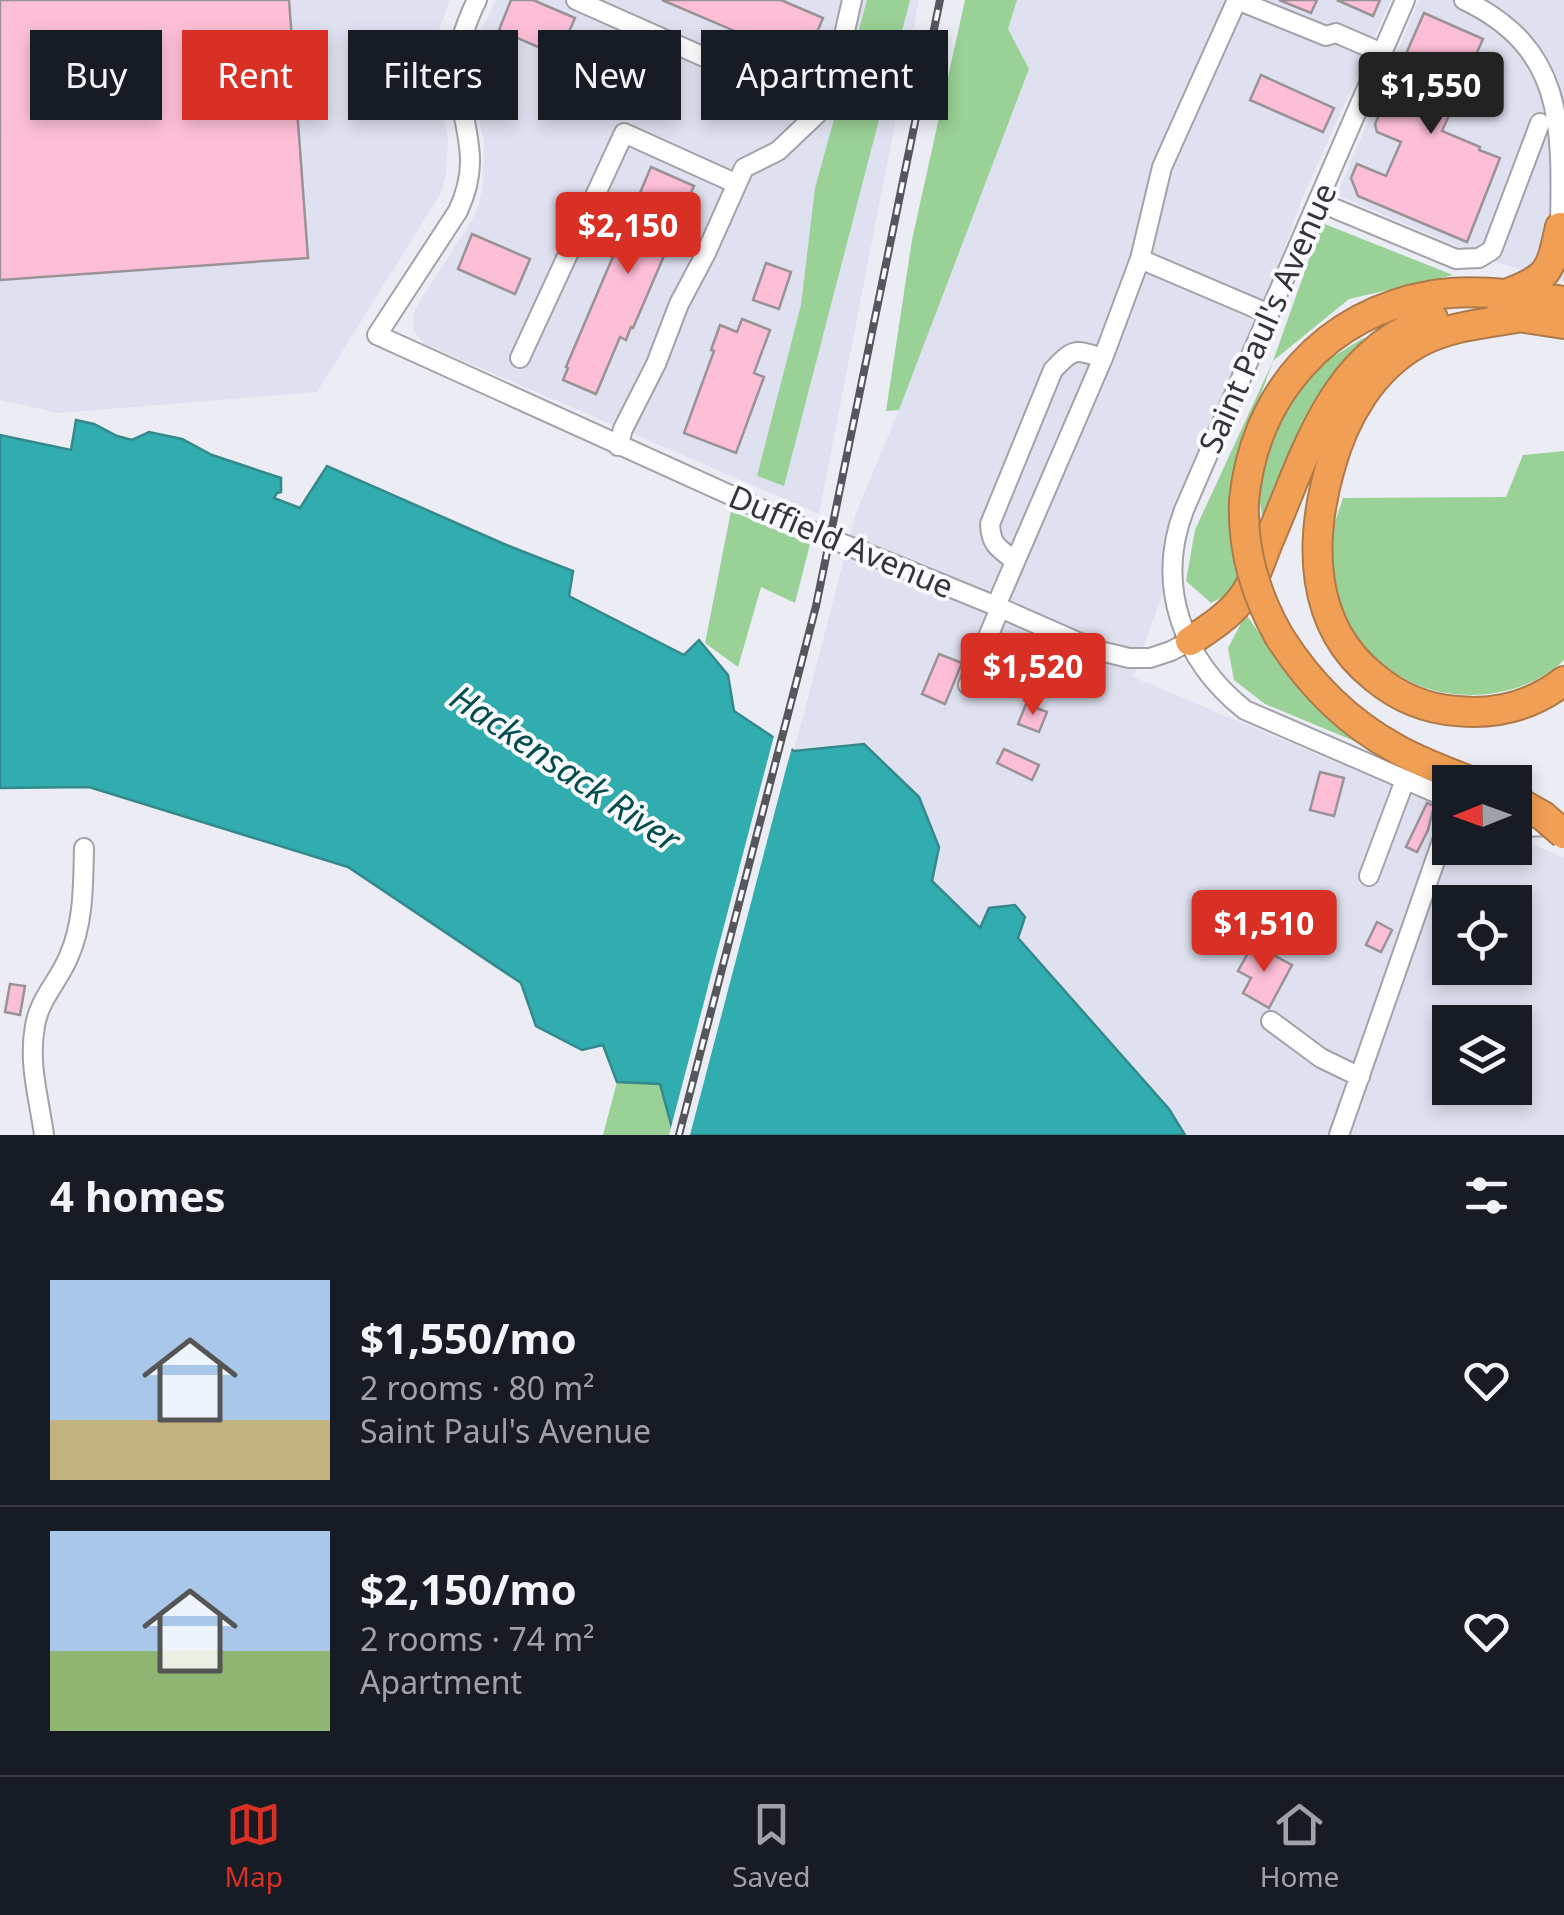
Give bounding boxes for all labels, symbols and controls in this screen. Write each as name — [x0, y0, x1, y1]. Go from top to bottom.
chip: Buy — [30, 30, 162, 120]
chip: Rent — [182, 30, 328, 120]
chip: Filters — [348, 30, 518, 120]
chip: New — [538, 30, 681, 120]
chip: Apartment — [701, 30, 948, 120]
pin: $1,550 — [1350, 52, 1512, 137]
text: $1,550 — [1381, 63, 1481, 106]
street label: Saint Paul's Avenue — [1188, 176, 1345, 459]
pin: $2,150 — [547, 192, 709, 277]
text: $2,150 — [578, 203, 678, 246]
street label: Duffield Avenue — [723, 474, 960, 607]
pin: $1,520 — [952, 633, 1114, 718]
text: $1,520 — [983, 644, 1083, 687]
water label: Hackensack River — [442, 673, 692, 863]
north arrow — [1432, 765, 1532, 865]
map controls — [1432, 765, 1532, 1105]
button: locate — [1432, 885, 1532, 985]
pin: $1,510 — [1183, 890, 1345, 975]
text: $1,510 — [1214, 901, 1314, 944]
button: layers — [1432, 1005, 1532, 1105]
text: 4 homes — [50, 1167, 226, 1224]
icon: filters — [1459, 1168, 1514, 1223]
text: $1,550/mo — [360, 1309, 577, 1366]
icon: home — [130, 1320, 250, 1440]
icon: heart — [1459, 1353, 1514, 1408]
text: 2 rooms · 80 m² — [360, 1366, 594, 1409]
text: Saint Paul's Avenue — [360, 1409, 651, 1452]
text: $2,150/mo — [360, 1560, 577, 1617]
icon: home — [130, 1571, 250, 1691]
icon: heart — [1459, 1604, 1514, 1659]
text: 2 rooms · 74 m² — [360, 1617, 594, 1660]
text: Apartment — [360, 1660, 522, 1703]
tab: Map — [225, 1797, 283, 1895]
tab: Saved — [732, 1797, 810, 1895]
tab: Home — [1260, 1797, 1339, 1895]

